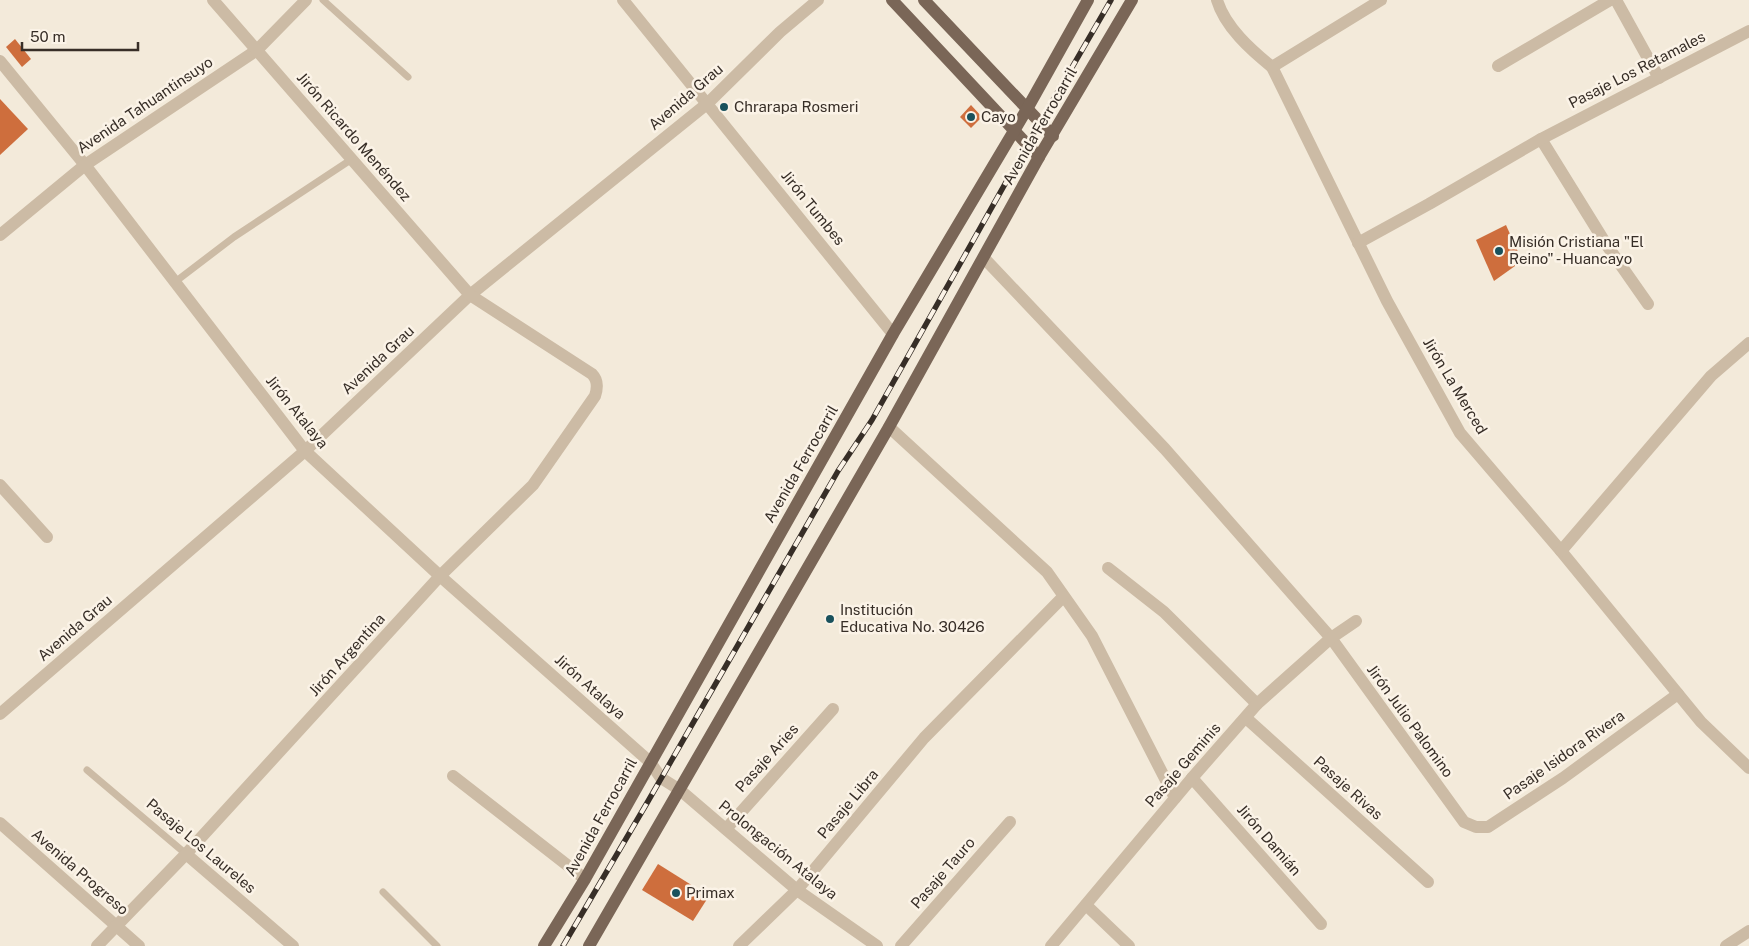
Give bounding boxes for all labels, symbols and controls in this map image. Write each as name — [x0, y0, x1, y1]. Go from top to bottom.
scale bar — [22, 20, 139, 52]
text: 50 m — [30, 28, 65, 45]
street label: Pasaje Los Retamales — [1566, 28, 1708, 111]
street label: Avenida Tahuantinsuyo — [74, 53, 216, 156]
street label: Avenida Grau — [645, 60, 726, 133]
street label: Avenida Ferrocarril — [999, 64, 1080, 187]
street label: Jirón Ricardo Menéndez — [294, 69, 415, 205]
place label: Chrarapa Rosmeri — [734, 98, 859, 115]
marker: Chrarapa Rosmeri — [718, 101, 730, 113]
place label: Cayo — [981, 108, 1016, 125]
marker: Cayo — [965, 111, 977, 123]
street label: Jirón Tumbes — [778, 167, 849, 248]
place label: Misión Cristiana "El Reino" - Huancayo — [1509, 233, 1644, 267]
marker: Misión Cristiana "El Reino" - Huancayo — [1493, 245, 1505, 257]
street label: Avenida Grau — [338, 322, 417, 397]
street label: Jirón La Merced — [1420, 334, 1491, 437]
street label: Jirón Atalaya — [263, 372, 332, 452]
street label: Avenida Ferrocarril — [760, 402, 841, 525]
street label: Avenida Grau — [34, 591, 115, 664]
place label: Institución Educativa No. 30426 — [840, 601, 985, 635]
street label: Jirón Argentina — [305, 610, 388, 699]
marker: Institución Educativa No. 30426 — [824, 613, 836, 625]
street label: Jirón Atalaya — [552, 651, 629, 723]
street label: Jirón Julio Palomino — [1364, 661, 1457, 780]
street label: Pasaje Isidora Rivera — [1500, 706, 1627, 803]
street label: Pasaje Geminis — [1142, 719, 1224, 810]
street label: Pasaje Aries — [732, 720, 802, 795]
street label: Pasaje Rivas — [1311, 752, 1386, 823]
street label: Avenida Ferrocarril — [561, 755, 640, 879]
street label: Pasaje Libra — [814, 766, 881, 842]
street label: Pasaje Los Laureles — [143, 795, 259, 896]
street label: Prolongación Atalaya — [716, 797, 841, 903]
street label: Jirón Damián — [1234, 801, 1305, 879]
street label: Avenida Progreso — [29, 825, 132, 918]
street label: Pasaje Tauro — [907, 834, 978, 912]
place label: Primax — [686, 884, 735, 901]
marker: Primax — [670, 887, 682, 899]

